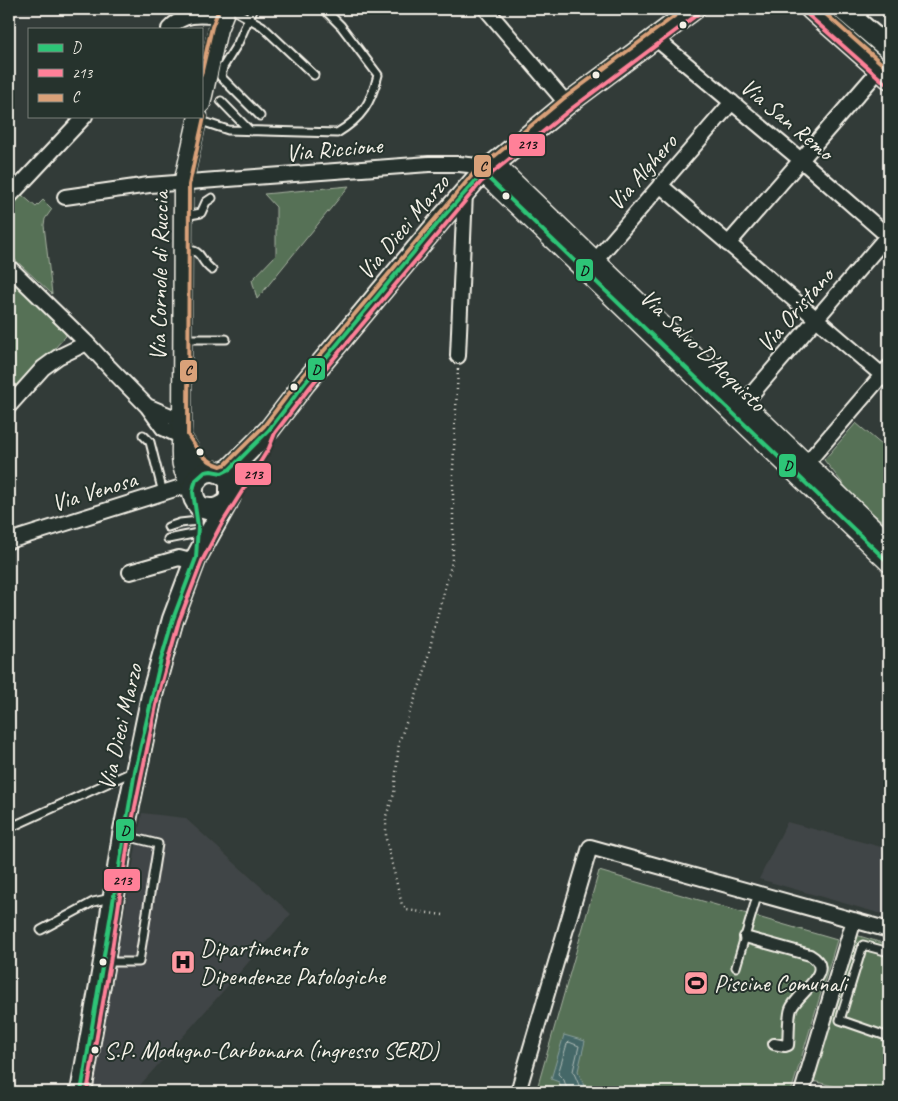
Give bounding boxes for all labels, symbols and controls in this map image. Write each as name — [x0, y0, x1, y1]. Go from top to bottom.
unlabelled marker — [678, 20, 688, 30]
legend — [28, 28, 202, 118]
text: D — [72, 38, 82, 57]
text: 213 — [72, 64, 94, 83]
unlabelled marker — [591, 70, 601, 80]
street label: Via San Remo — [734, 71, 842, 168]
text: C — [72, 88, 81, 107]
street label: Via Alghero — [600, 126, 685, 217]
street label: Via Riccione — [285, 130, 386, 168]
line badge: 213 — [508, 133, 546, 157]
text: 213 — [518, 136, 538, 153]
line badge: C — [473, 154, 492, 178]
text: C — [480, 158, 489, 175]
street label: Via Dieci Marzo — [350, 167, 457, 286]
street label: Via Cornole di Ruccia — [143, 189, 176, 361]
unlabelled marker — [501, 191, 511, 201]
line badge: D — [575, 258, 594, 282]
street label: Via Oristano — [750, 260, 842, 359]
text: D — [580, 262, 590, 279]
street label: Via Salvo D'Acquisto — [634, 282, 773, 419]
line badge: D — [307, 357, 326, 381]
line badge: C — [179, 359, 198, 383]
text: D — [312, 361, 322, 378]
text: C — [185, 362, 194, 379]
unlabelled marker — [289, 382, 299, 392]
unlabelled marker — [195, 447, 205, 457]
line badge: D — [778, 453, 797, 478]
text: D — [784, 457, 794, 474]
line badge: 213 — [234, 462, 272, 486]
street label: Via Venosa — [48, 463, 142, 518]
text: 213 — [244, 466, 264, 483]
street label: Via Dieci Marzo — [91, 660, 149, 793]
line badge: D — [115, 818, 135, 842]
text: D — [121, 822, 131, 839]
line badge: 213 — [103, 868, 141, 892]
text: 213 — [113, 872, 133, 889]
place label: Dipartimento Dipendenze Patologiche — [200, 933, 387, 991]
hospital icon: Dipartimento Dipendenze Patologiche — [170, 949, 196, 975]
unlabelled marker — [98, 957, 108, 967]
place label: Piscine Comunali — [714, 968, 849, 998]
sports icon: Piscine Comunali — [683, 970, 709, 996]
place label: S.P. Modugno-Carbonara (ingresso SERD) — [104, 1036, 440, 1065]
marker: S.P. Modugno-Carbonara (ingresso SERD) — [90, 1045, 100, 1055]

